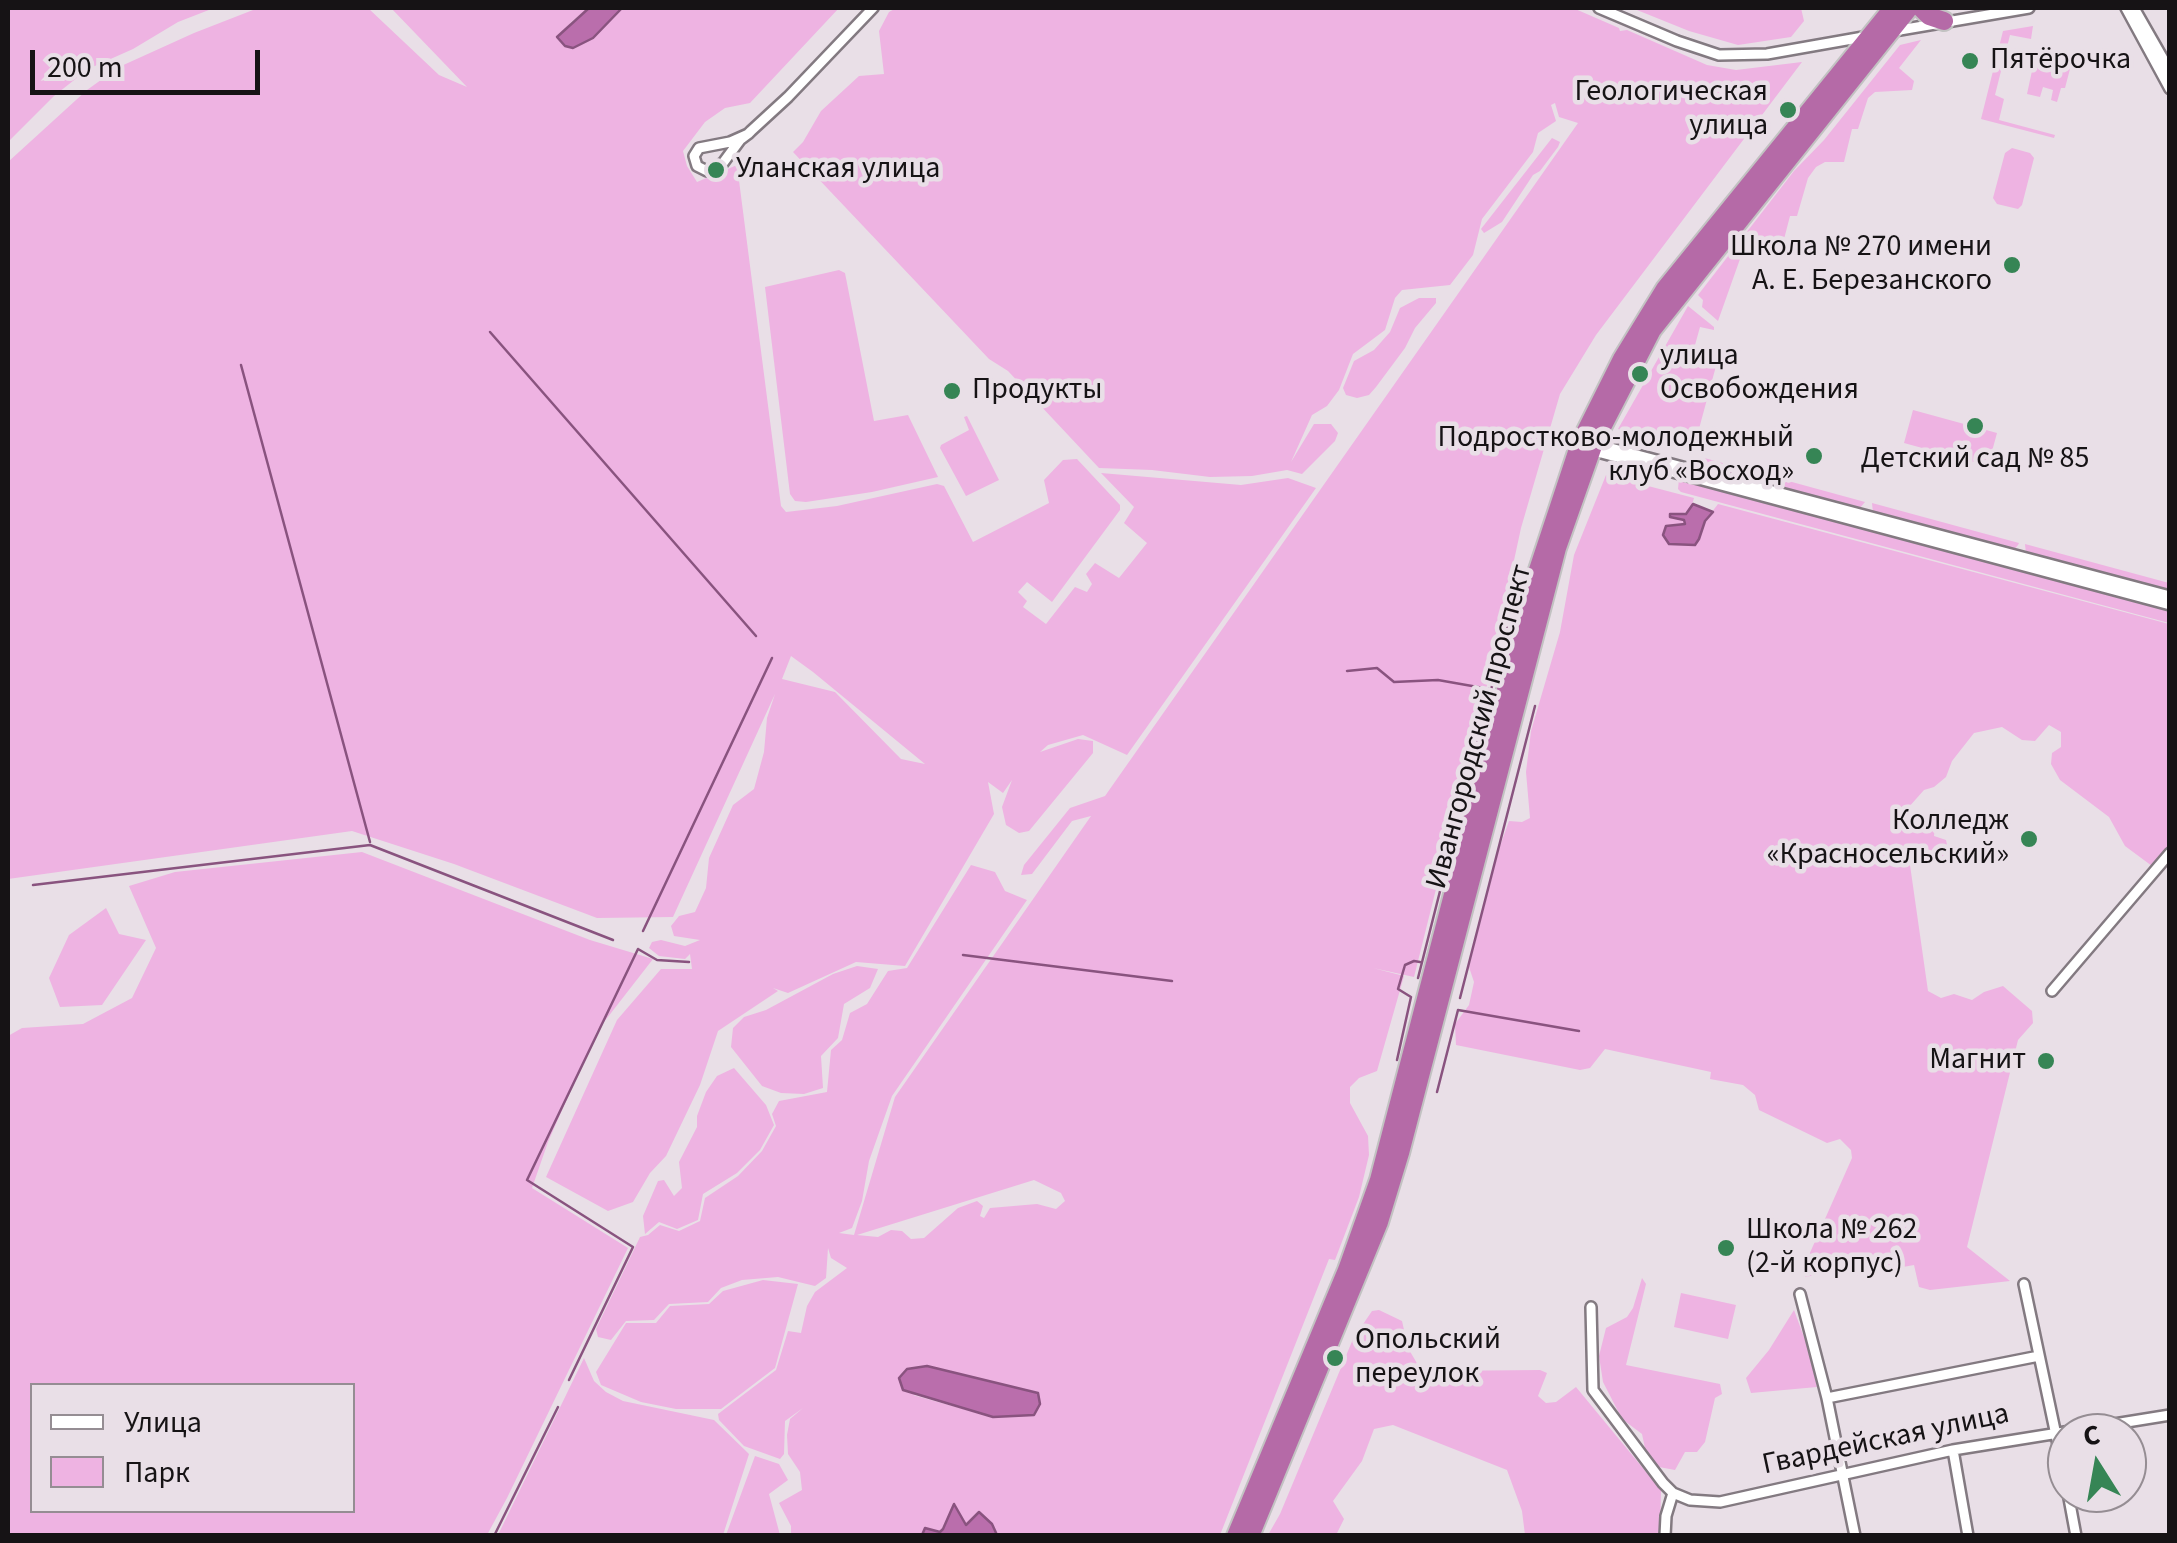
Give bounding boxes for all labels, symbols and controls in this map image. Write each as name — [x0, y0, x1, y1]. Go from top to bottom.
scale bar — [35, 30, 265, 92]
place label: Пятёрочка — [1990, 43, 2131, 79]
text: 200 m — [47, 46, 123, 89]
marker: Пятёрочка — [1959, 50, 1981, 72]
place label: Геологическая улица — [1575, 75, 1768, 146]
marker: Геологическая улица — [1777, 99, 1799, 121]
place label: Уланская улица — [736, 152, 940, 188]
marker: Уланская улица — [705, 159, 727, 181]
place label: Школа № 270 имени А. Е. Березанского — [1730, 230, 1992, 300]
marker: Школа № 270 имени А. Е. Березанского — [2001, 254, 2023, 276]
place label: улица Освобождения — [1660, 339, 1859, 410]
marker: улица Освобождения — [1629, 363, 1651, 385]
place label: Продукты — [972, 373, 1102, 409]
marker: Продукты — [941, 380, 963, 402]
marker: Детский сад № 85 — [1964, 415, 1986, 437]
place label: Подростково-молодежный клуб «Восход» — [1438, 421, 1794, 492]
place label: Детский сад № 85 — [1861, 442, 2089, 478]
marker: Подростково-молодежный клуб «Восход» — [1803, 445, 1825, 467]
street label: Ивангородский проспект — [1420, 561, 1542, 893]
place label: Колледж «Красносельский» — [1767, 804, 2009, 874]
marker: Колледж «Красносельский» — [2018, 828, 2040, 850]
place label: Магнит — [1929, 1043, 2026, 1079]
marker: Магнит — [2035, 1050, 2057, 1072]
place label: Школа № 262 (2-й корпус) — [1746, 1213, 1917, 1284]
marker: Школа № 262 (2-й корпус) — [1715, 1237, 1737, 1259]
place label: Опольский переулок — [1355, 1323, 1501, 1394]
marker: Опольский переулок — [1324, 1347, 1346, 1369]
legend — [30, 1383, 355, 1513]
street label: Гвардейская улица — [1759, 1397, 2013, 1485]
text: Улица — [124, 1401, 202, 1444]
north arrow — [2047, 1413, 2147, 1513]
text: С — [2080, 1414, 2103, 1457]
text: Парк — [124, 1451, 190, 1494]

